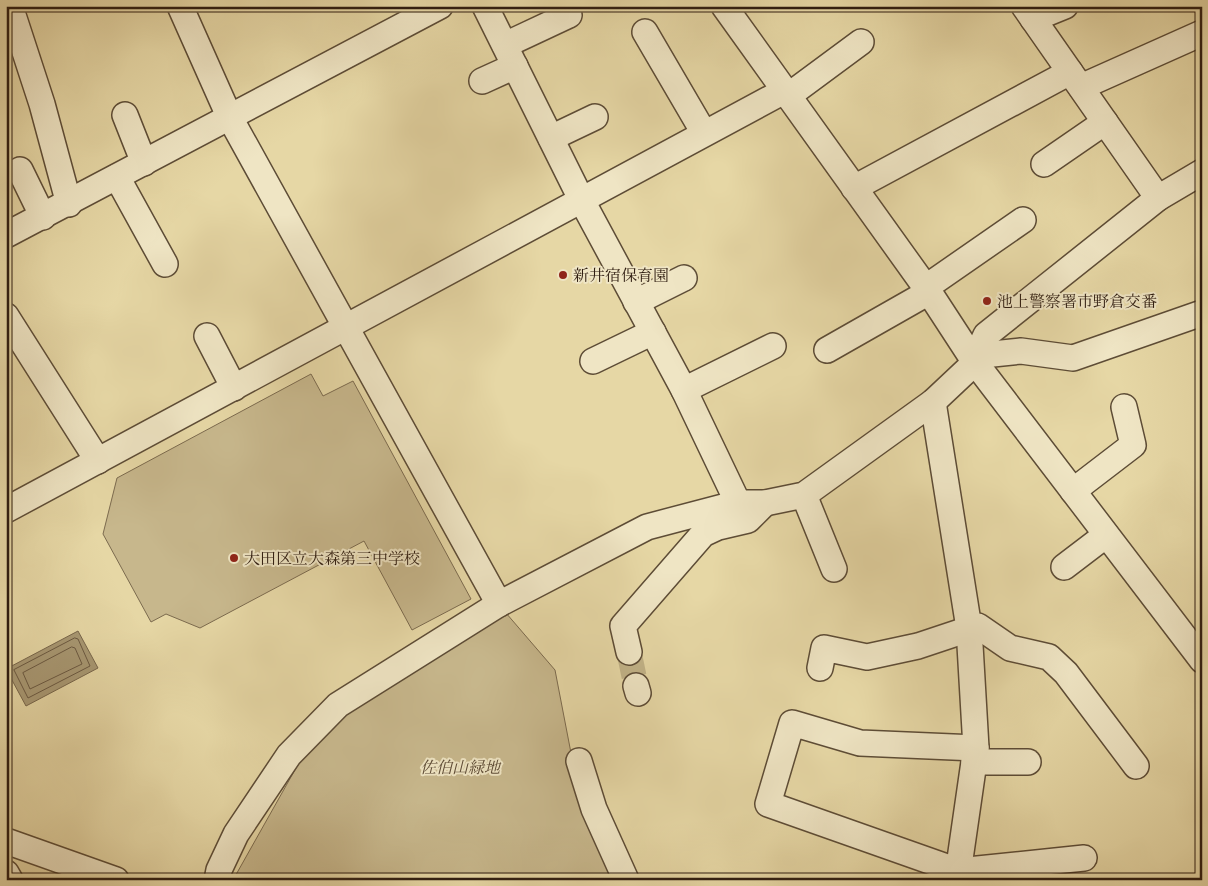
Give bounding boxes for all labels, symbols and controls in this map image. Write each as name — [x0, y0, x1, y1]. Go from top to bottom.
place label: 新井宿保育園 — [573, 266, 669, 286]
marker: 新井宿保育園 — [557, 269, 569, 281]
place label: 池上警察署市野倉交番 — [997, 292, 1157, 312]
marker: 池上警察署市野倉交番 — [981, 295, 993, 307]
place label: 大田区立大森第三中学校 — [244, 549, 420, 569]
marker: 大田区立大森第三中学校 — [228, 552, 240, 564]
park label: 佐伯山緑地 — [420, 758, 502, 778]

